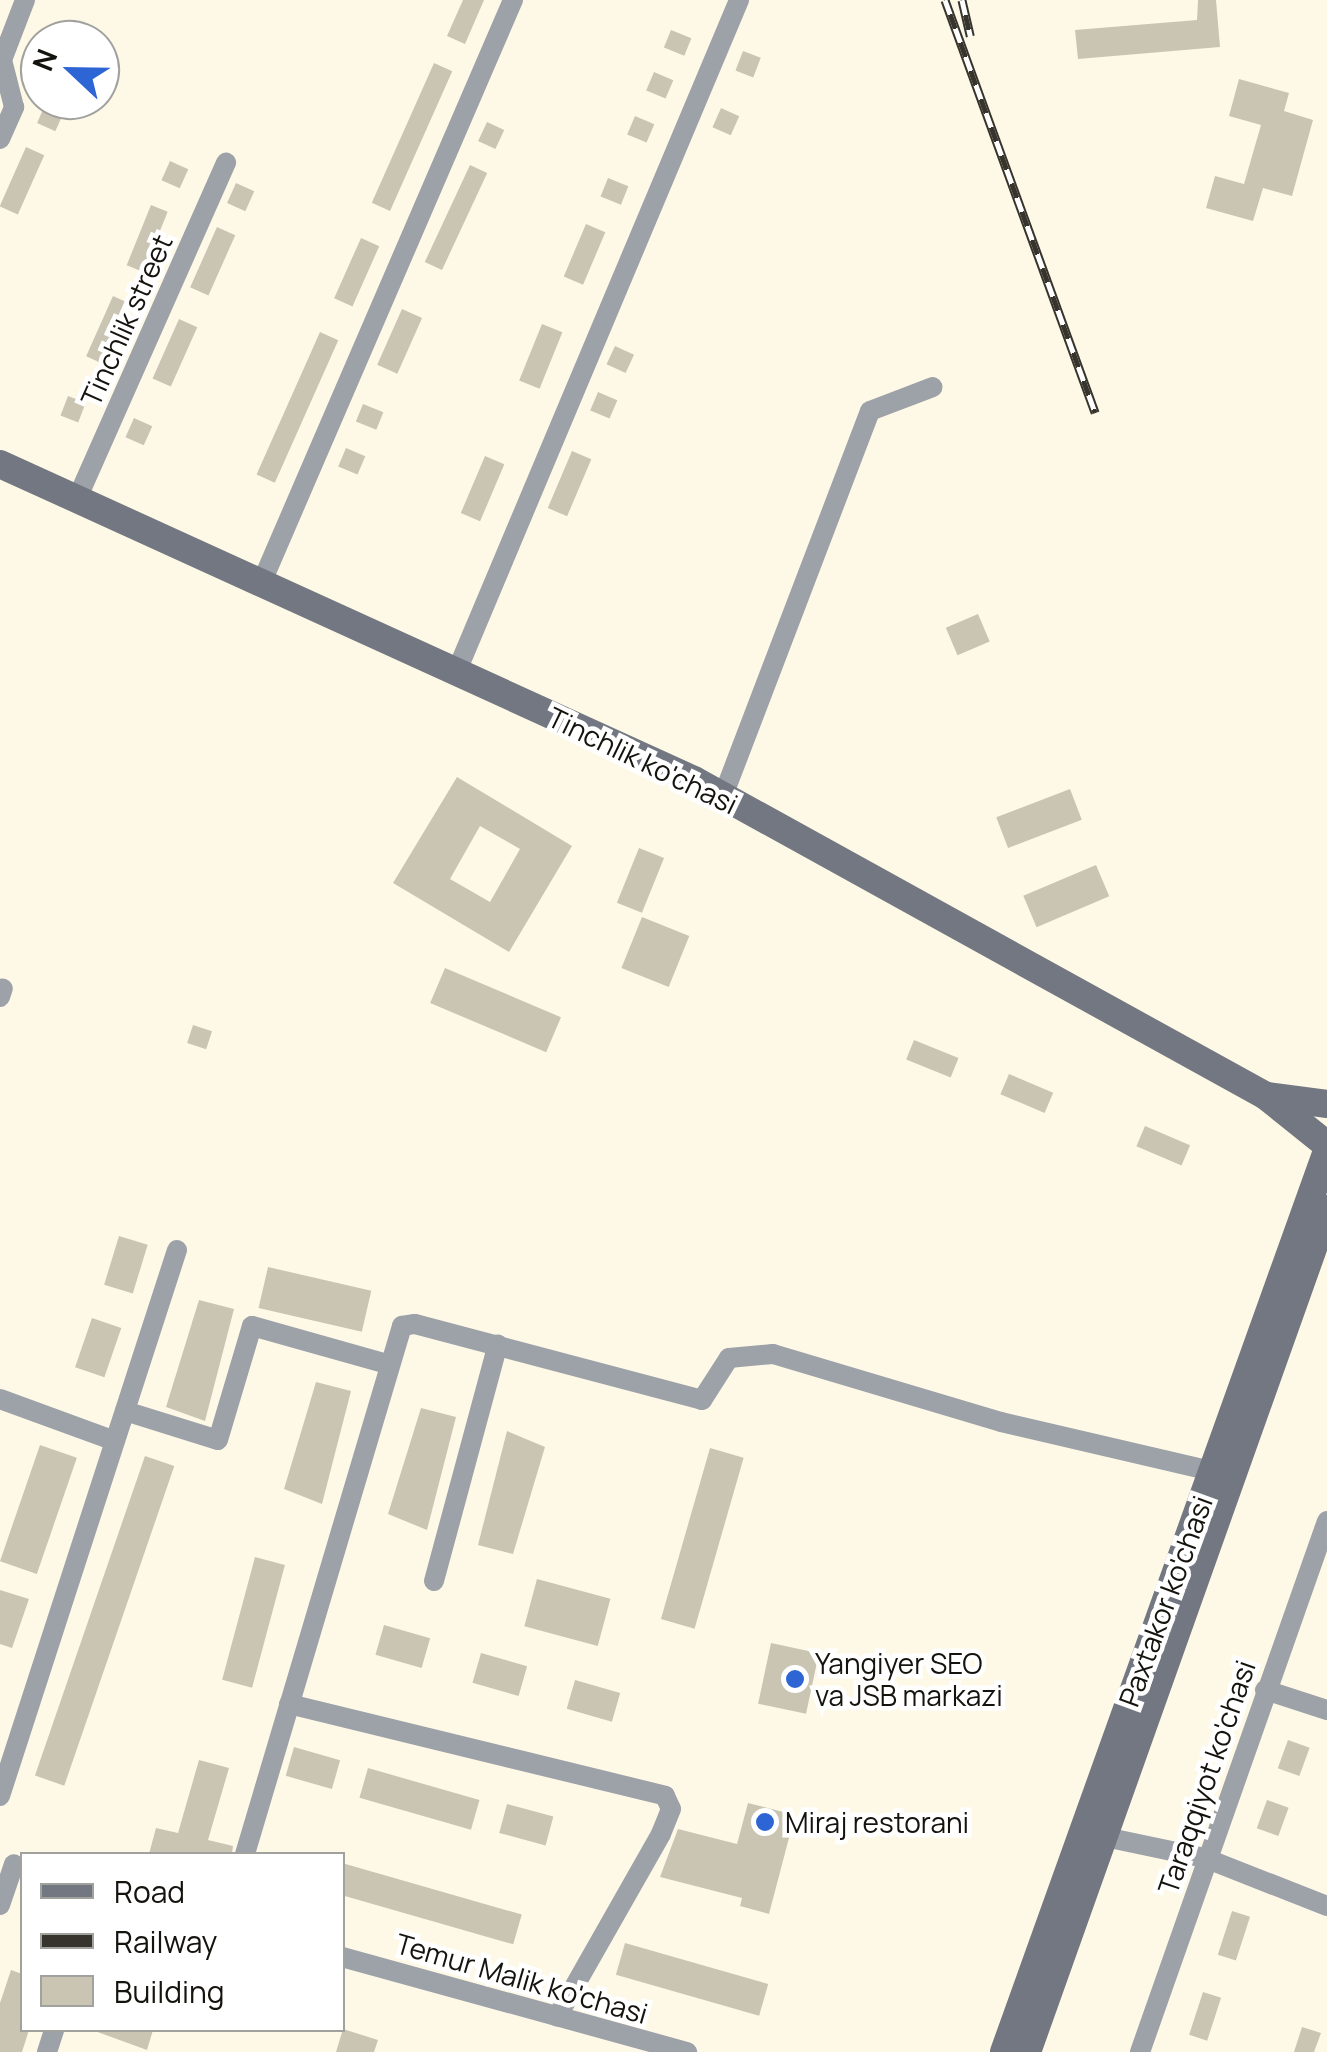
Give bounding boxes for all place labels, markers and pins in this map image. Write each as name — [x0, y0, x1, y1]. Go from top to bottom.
place label: Yangiyer SEO va JSB markazi — [815, 1646, 1003, 1712]
marker: Yangiyer SEO va JSB markazi — [784, 1668, 806, 1690]
place label: Miraj restorani — [785, 1805, 969, 1839]
marker: Miraj restorani — [754, 1811, 776, 1833]

